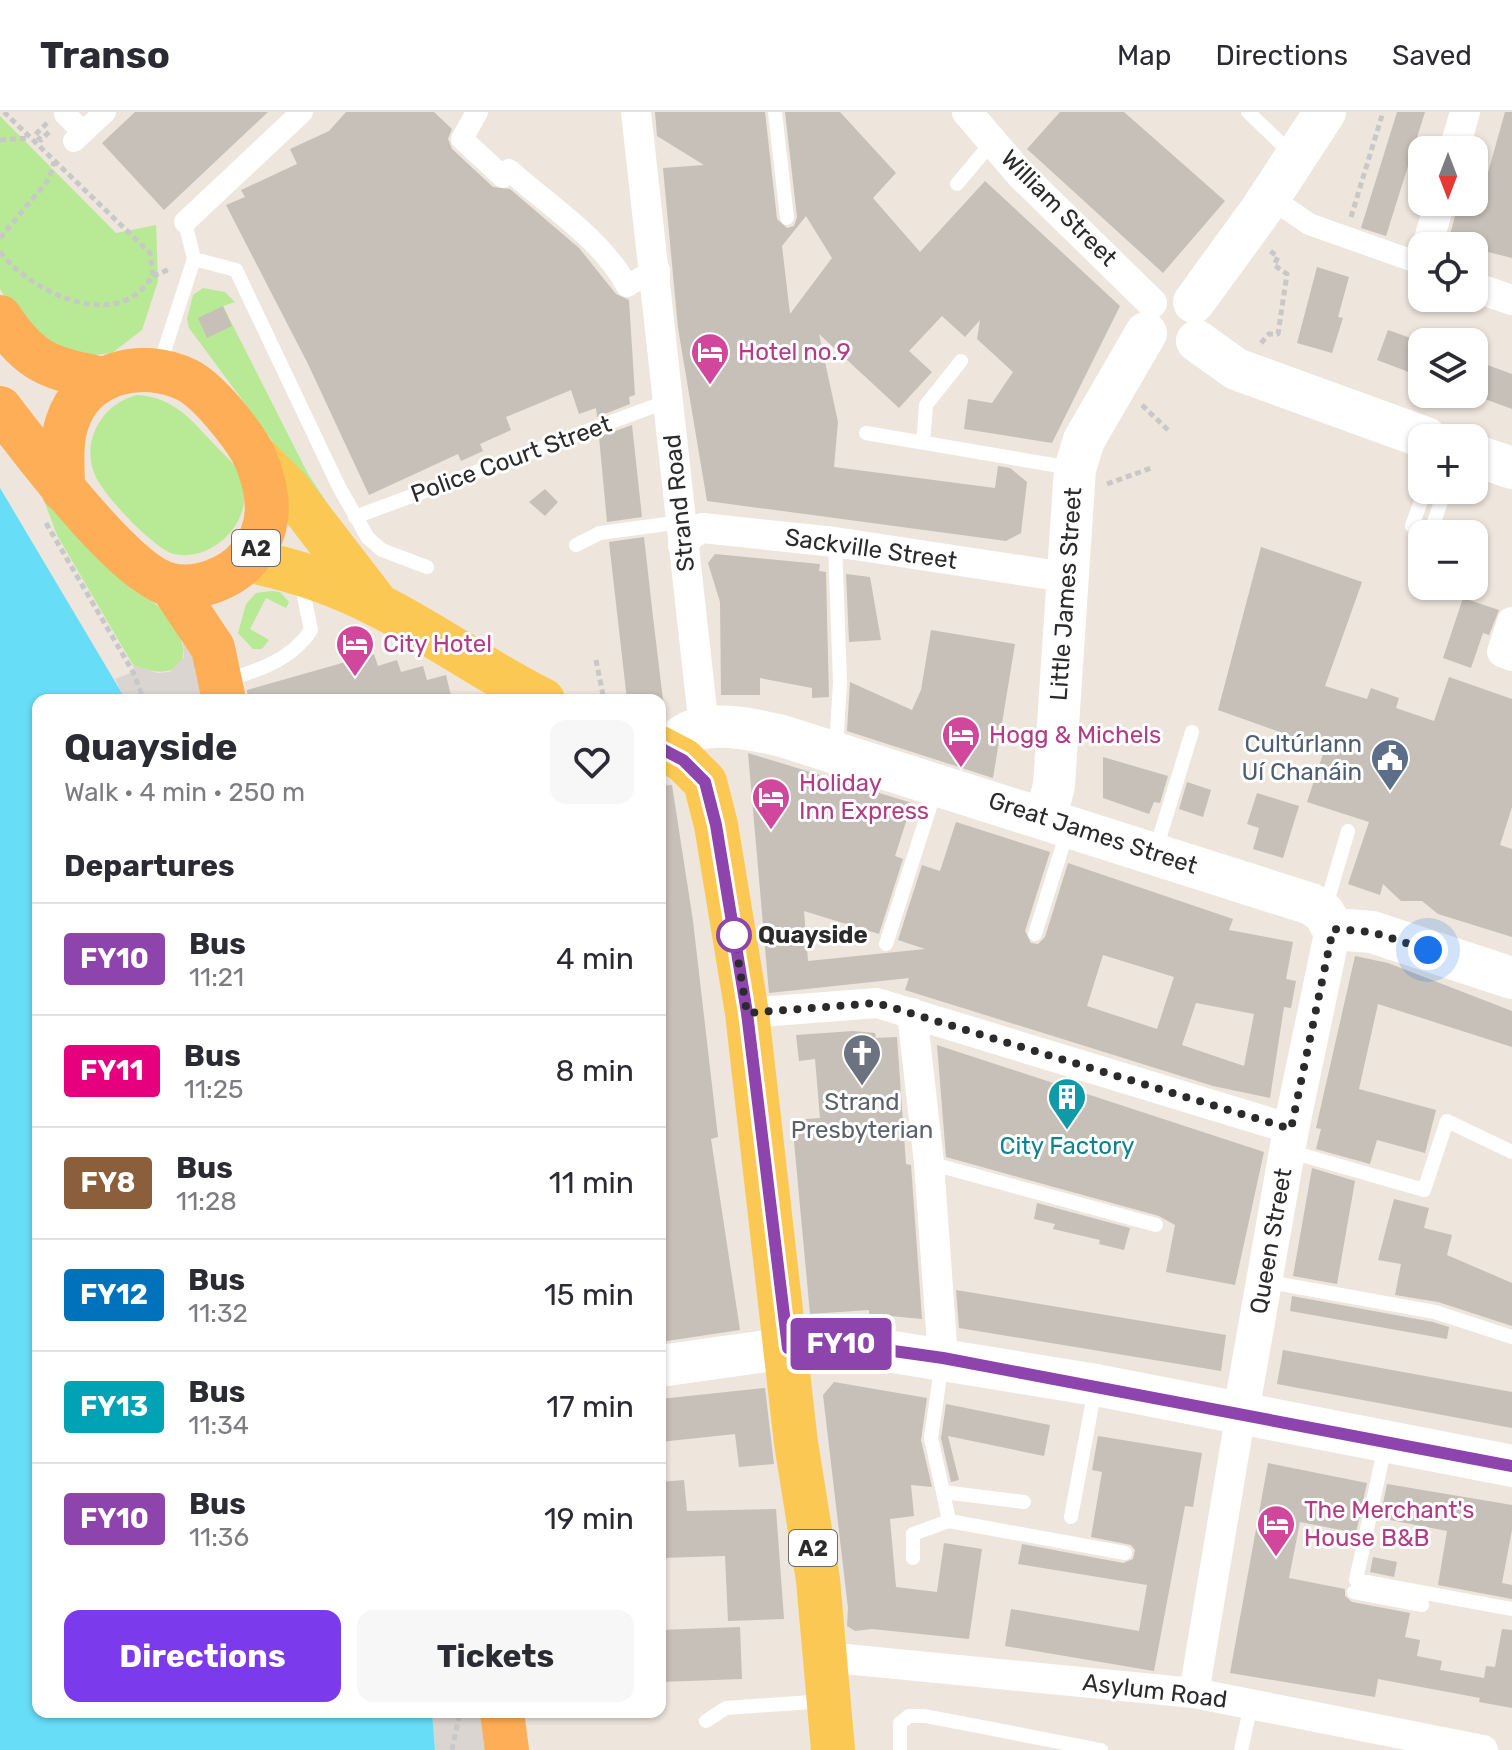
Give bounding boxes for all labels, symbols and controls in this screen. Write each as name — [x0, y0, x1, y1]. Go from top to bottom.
text: Transo — [40, 32, 170, 78]
text: Map — [1117, 39, 1171, 72]
text: Directions — [1215, 39, 1348, 72]
text: Saved — [1392, 39, 1472, 72]
north arrow — [1408, 136, 1488, 216]
map controls — [1408, 136, 1488, 600]
street label: William Street — [995, 144, 1123, 272]
button: locate — [1408, 232, 1488, 312]
button: layers — [1408, 328, 1488, 408]
hotel icon: Hotel no.9 — [689, 331, 731, 386]
place label: Hotel no.9 — [738, 338, 851, 366]
street label: Police Court Street — [407, 410, 615, 508]
button: + — [1408, 424, 1488, 504]
street label: Strand Road — [658, 433, 700, 573]
street label: Little James Street — [1045, 486, 1087, 702]
button: − — [1408, 520, 1488, 600]
street label: Sackville Street — [783, 523, 959, 575]
road number: A2 — [232, 530, 280, 566]
hotel icon: City Hotel — [334, 623, 376, 678]
place label: City Hotel — [383, 630, 492, 658]
hotel icon: Hogg & Michels — [940, 714, 982, 769]
button: heart — [550, 720, 634, 804]
place label: Hogg & Michels — [989, 721, 1161, 749]
text: Quayside — [64, 724, 238, 770]
place label: Cultúrlann Uí Chanáin — [1241, 730, 1362, 786]
public building icon: Cultúrlann Uí Chanáin — [1369, 737, 1411, 792]
place label: Holiday Inn Express — [799, 769, 929, 825]
hotel icon: Holiday Inn Express — [750, 776, 792, 831]
text: Walk · 4 min · 250 m — [64, 777, 305, 808]
street label: Great James Street — [985, 786, 1201, 880]
text: Departures — [64, 848, 235, 884]
marker: Quayside — [717, 918, 751, 952]
place label: Quayside — [758, 921, 868, 949]
text: Bus — [189, 926, 246, 962]
your location — [1408, 930, 1448, 970]
text: 4 min — [556, 941, 634, 977]
text: FY10 — [80, 942, 149, 975]
text: 11:21 — [189, 962, 244, 993]
church icon: Strand Presbyterian — [841, 1032, 883, 1087]
text: Bus — [184, 1038, 241, 1074]
text: 8 min — [555, 1053, 634, 1089]
text: FY11 — [80, 1054, 144, 1087]
text: 11:25 — [184, 1074, 243, 1105]
building icon: City Factory — [1046, 1076, 1088, 1131]
place label: Strand Presbyterian — [791, 1088, 933, 1144]
place label: City Factory — [999, 1132, 1135, 1160]
text: Bus — [176, 1150, 233, 1186]
text: 11 min — [549, 1165, 634, 1201]
text: FY8 — [81, 1166, 135, 1199]
street label: Queen Street — [1244, 1166, 1298, 1316]
text: 11:28 — [176, 1186, 237, 1217]
text: Bus — [188, 1262, 245, 1298]
text: 15 min — [544, 1277, 634, 1313]
text: FY12 — [80, 1278, 148, 1311]
text: 11:32 — [188, 1298, 248, 1329]
line badge: FY10 — [785, 1318, 897, 1370]
text: FY10 — [807, 1327, 875, 1360]
text: Bus — [188, 1374, 245, 1410]
text: 17 min — [546, 1389, 634, 1425]
text: FY13 — [80, 1390, 148, 1423]
text: 11:34 — [188, 1410, 249, 1441]
text: Bus — [189, 1486, 246, 1522]
place label: The Merchant's House B&B — [1304, 1496, 1475, 1552]
text: 19 min — [544, 1501, 634, 1537]
text: FY10 — [80, 1502, 149, 1535]
hotel icon: The Merchant's House B&B — [1255, 1503, 1297, 1558]
text: 11:36 — [189, 1522, 249, 1553]
road number: A2 — [789, 1530, 837, 1566]
button: Directions — [64, 1610, 341, 1702]
button: Tickets — [357, 1610, 634, 1702]
street label: Asylum Road — [1081, 1668, 1229, 1714]

